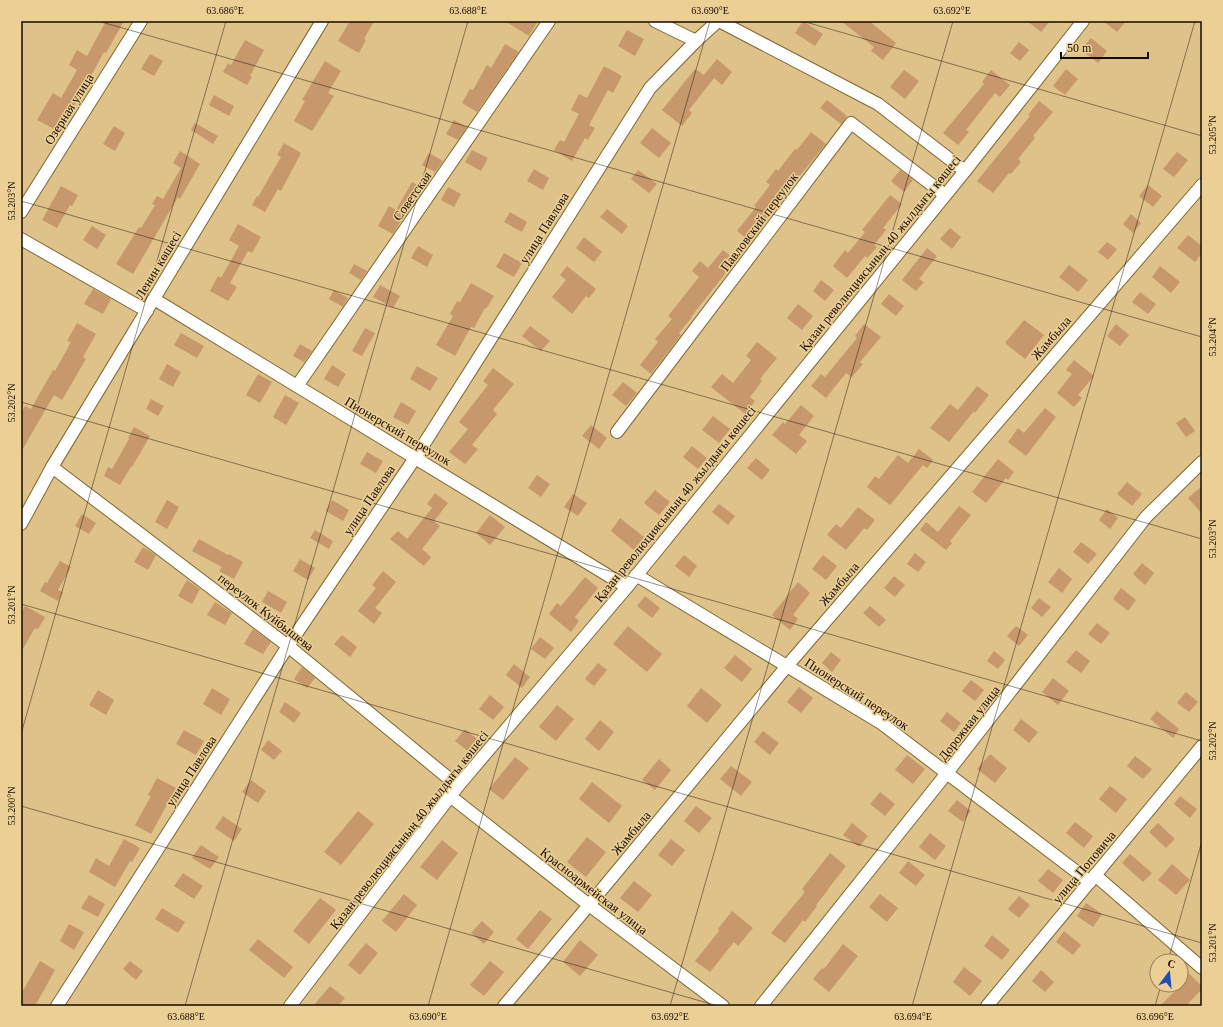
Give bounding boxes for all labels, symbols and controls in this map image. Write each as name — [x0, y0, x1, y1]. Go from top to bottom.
text: 63.686°E — [206, 5, 244, 16]
text: 63.688°E — [449, 5, 487, 16]
text: 63.690°E — [691, 5, 729, 16]
text: 63.692°E — [933, 5, 971, 16]
scale bar — [1061, 34, 1148, 60]
text: 50 m — [1067, 41, 1092, 55]
street label: Озерная улица — [41, 71, 97, 147]
text: 53.205°N — [1207, 116, 1218, 154]
street label: Қазан революциясының 40 жылдығы көшесі — [796, 152, 964, 354]
street label: Советская — [390, 169, 434, 223]
street label: Павловский переулок — [717, 169, 801, 274]
text: 53.203°N — [6, 182, 17, 220]
street label: улица Павлова — [516, 189, 572, 266]
street label: Ленин көшесі — [132, 228, 184, 302]
street label: Жамбыла — [1028, 313, 1074, 363]
text: 53.204°N — [1207, 318, 1218, 356]
text: 53.202°N — [6, 384, 17, 422]
street label: Пионерский переулок — [342, 393, 454, 469]
street label: Қазан революциясының 40 жылдығы көшесі — [591, 403, 759, 605]
street label: улица Павлова — [340, 462, 398, 538]
text: 53.203°N — [1207, 520, 1218, 558]
street label: Жамбыла — [816, 559, 862, 609]
street label: переулок Куйбышева — [215, 570, 317, 654]
text: 53.201°N — [6, 586, 17, 624]
street label: Пионерский переулок — [802, 655, 912, 734]
street label: Дорожная улица — [935, 682, 1003, 764]
text: 53.202°N — [1207, 722, 1218, 760]
street label: Қазан революциясының 40 жылдығы көшесі — [327, 727, 492, 932]
street label: улица Павлова — [163, 733, 220, 809]
text: 53.200°N — [6, 787, 17, 825]
street label: Жамбыла — [608, 808, 654, 858]
street label: улица Поповича — [1049, 827, 1119, 906]
street label: Красноармейская улица — [537, 844, 651, 938]
text: 53.201°N — [1207, 924, 1218, 962]
north arrow — [1149, 953, 1189, 993]
text: С — [1166, 957, 1177, 970]
text: 63.688°E — [167, 1011, 205, 1022]
text: 63.690°E — [409, 1011, 447, 1022]
text: 63.692°E — [651, 1011, 689, 1022]
text: 63.694°E — [894, 1011, 932, 1022]
text: 63.696°E — [1136, 1011, 1174, 1022]

